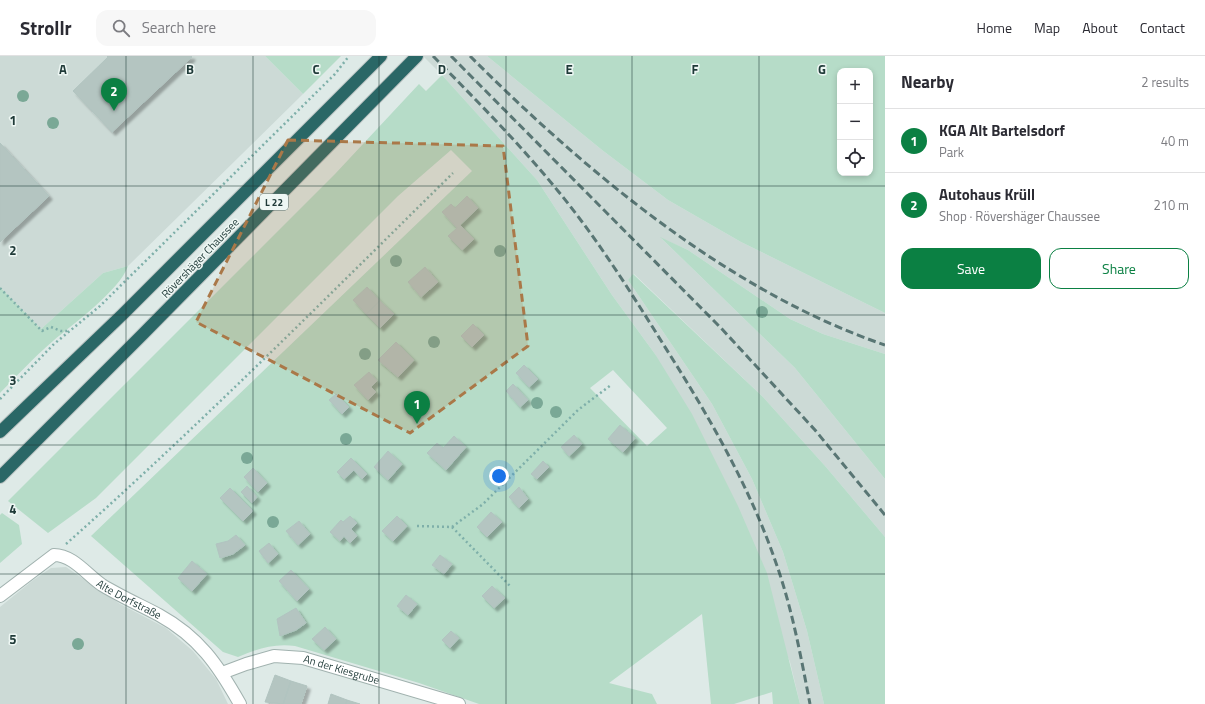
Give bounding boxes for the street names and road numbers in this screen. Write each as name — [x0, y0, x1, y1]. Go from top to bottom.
road number: L 22 — [260, 194, 288, 210]
street label: Rövershäger Chaussee — [158, 214, 243, 302]
street label: Alte Dorfstraße — [93, 575, 165, 623]
street label: An der Kiesgrube — [302, 651, 382, 688]

